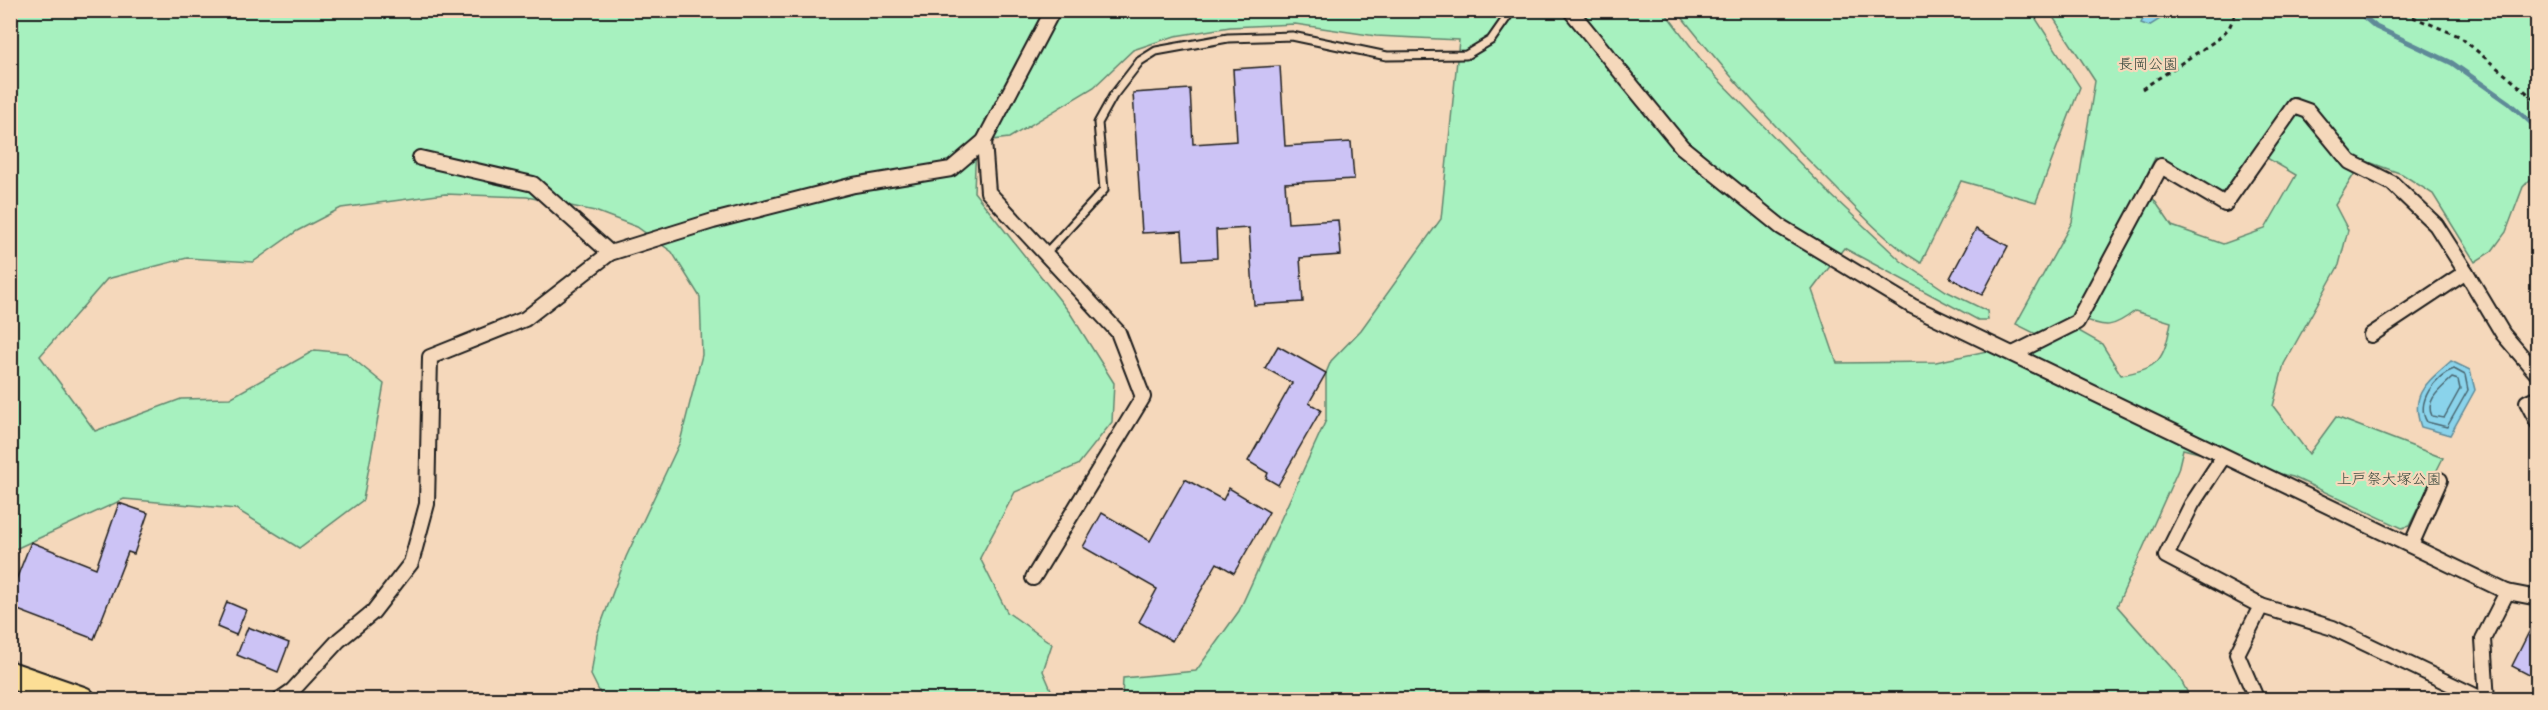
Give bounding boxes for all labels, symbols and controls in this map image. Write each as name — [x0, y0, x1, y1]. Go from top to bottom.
park label: 長岡公園 — [2118, 54, 2178, 74]
park label: 上戸祭大塚公園 — [2336, 469, 2442, 489]

